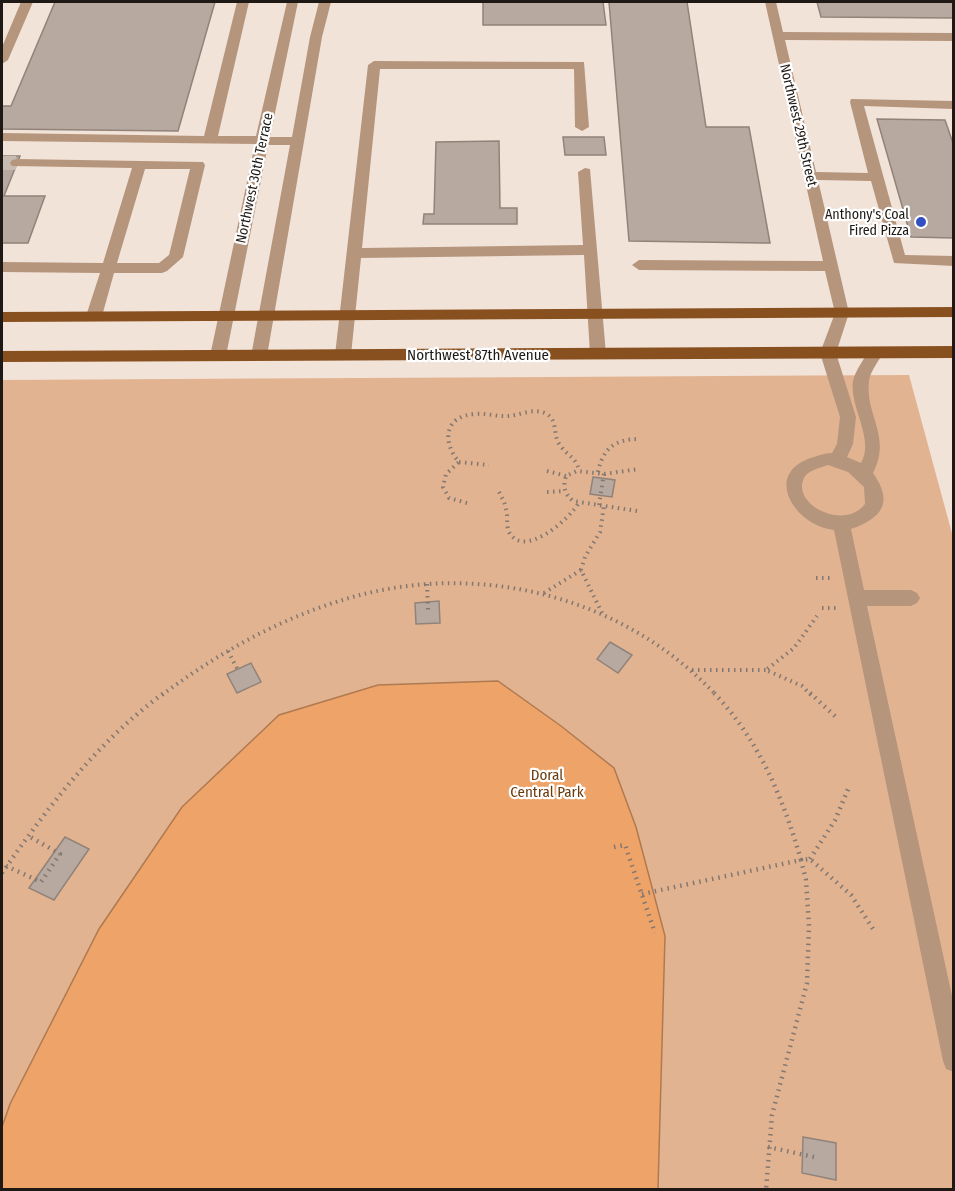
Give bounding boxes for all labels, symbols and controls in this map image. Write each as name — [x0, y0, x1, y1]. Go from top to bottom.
street label: Northwest 29th Street — [776, 62, 821, 188]
street label: Northwest 30th Terrace — [232, 111, 277, 245]
place label: Anthony's Coal Fired Pizza — [825, 206, 909, 239]
marker: Anthony's Coal Fired Pizza — [914, 215, 928, 229]
street label: Northwest 87th Avenue — [407, 346, 549, 364]
park label: Doral Central Park — [510, 766, 584, 801]

